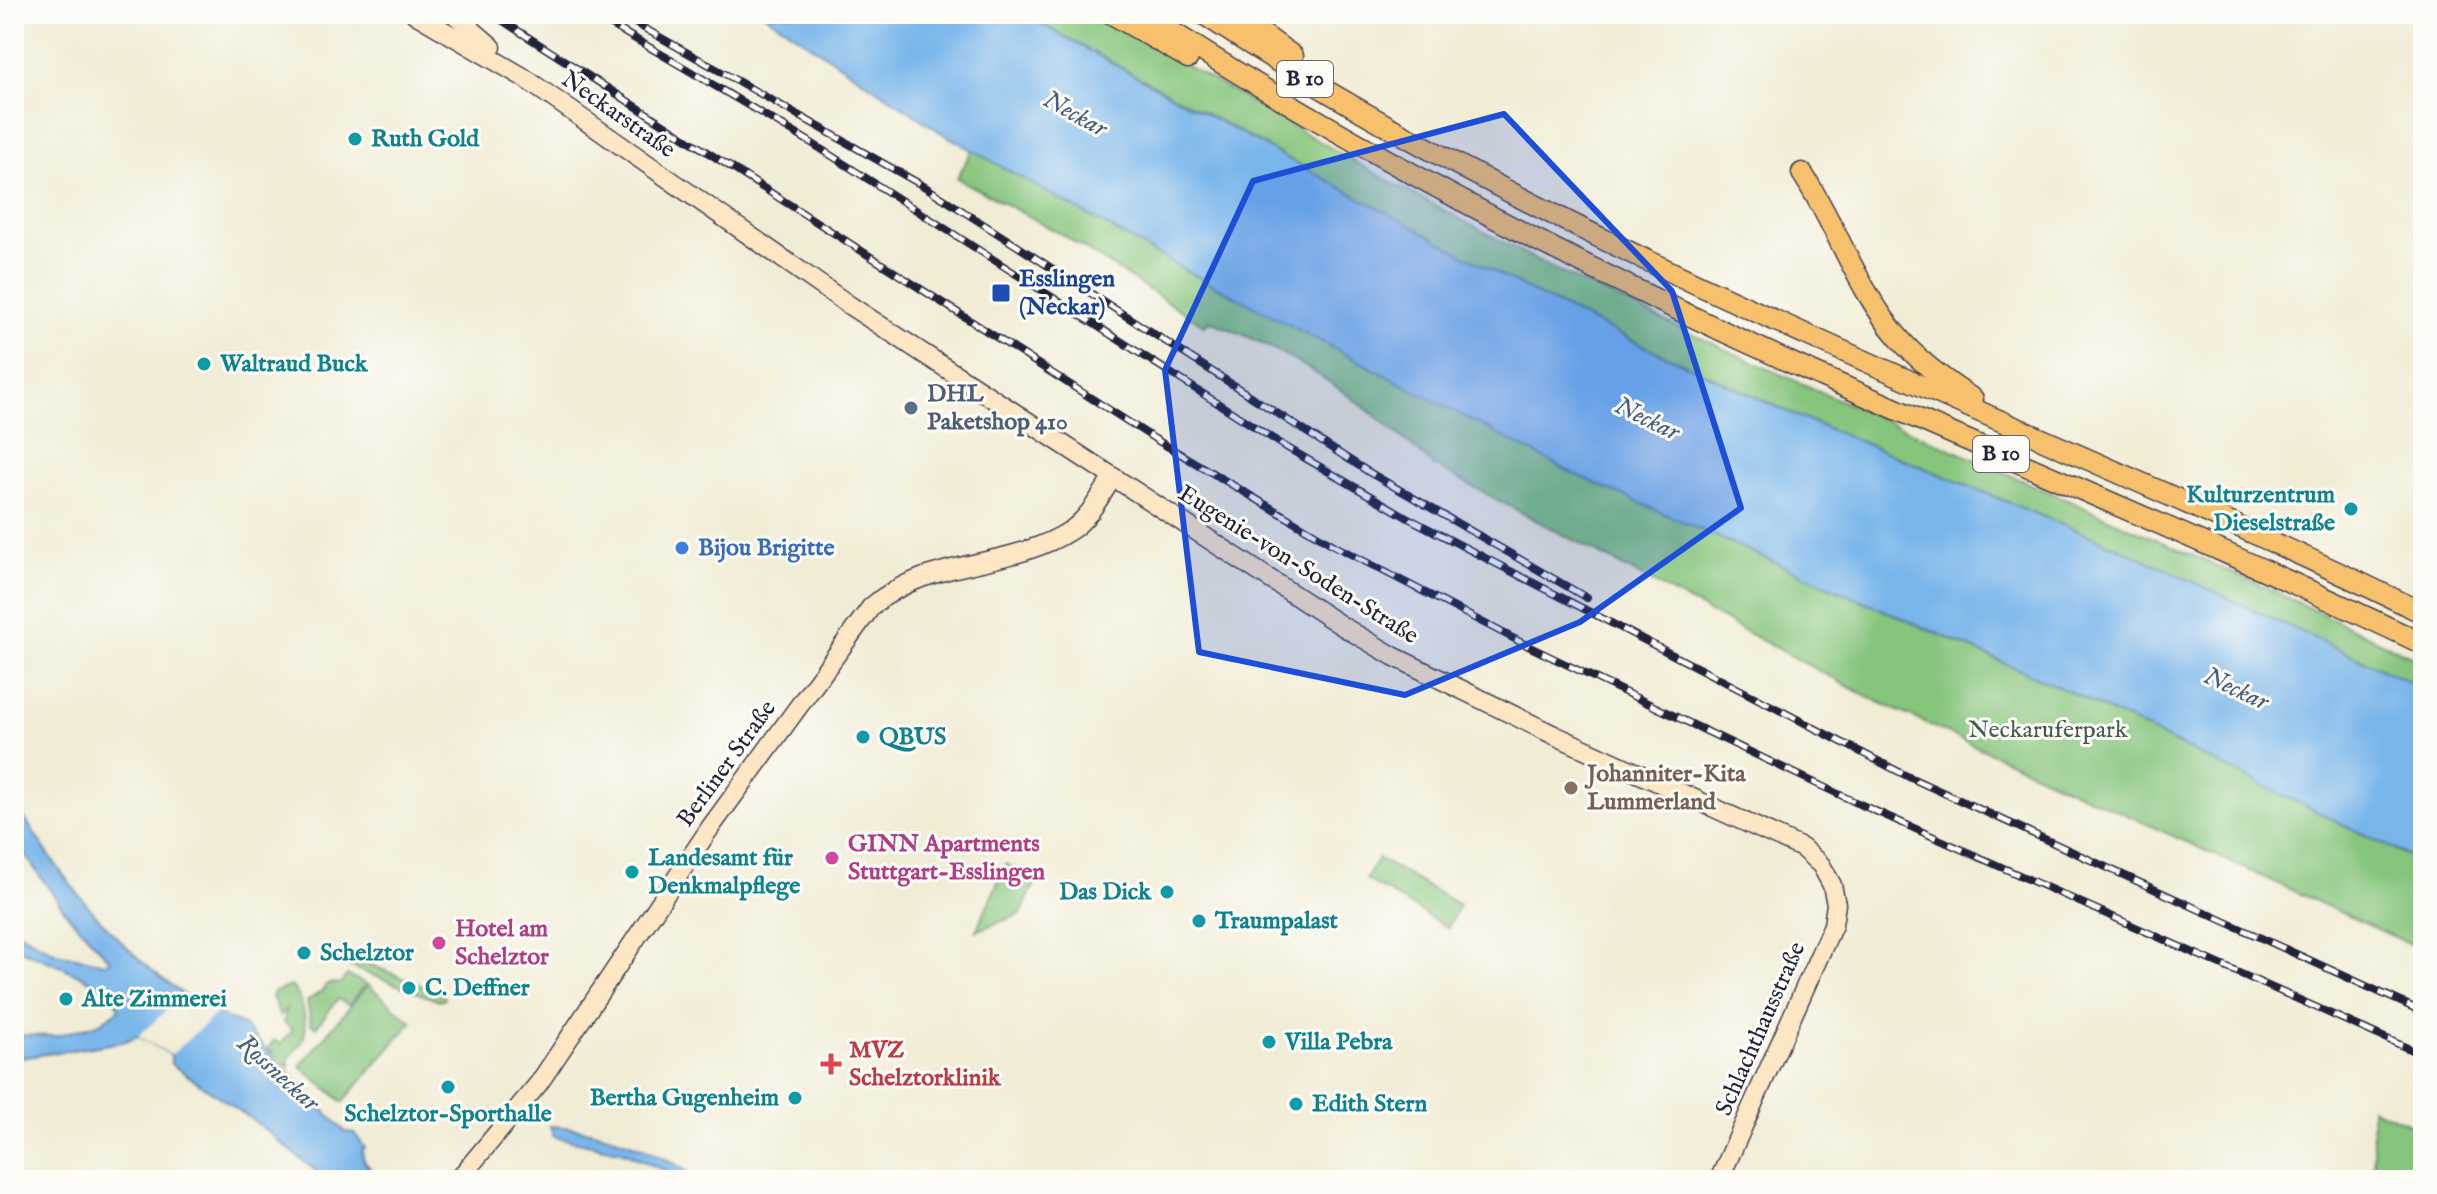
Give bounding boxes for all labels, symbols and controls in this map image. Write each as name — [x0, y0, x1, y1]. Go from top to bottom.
road number: B 10 — [1277, 61, 1333, 97]
street label: Neckarstraße — [555, 64, 681, 166]
water label: Neckar — [1037, 83, 1114, 146]
place label: Ruth Gold — [371, 124, 480, 155]
marker: Ruth Gold — [346, 130, 364, 148]
place label: Esslingen (Neckar) — [1019, 264, 1115, 323]
marker: Esslingen (Neckar) — [990, 282, 1012, 304]
place label: Waltraud Buck — [219, 349, 369, 380]
marker: Waltraud Buck — [195, 355, 213, 373]
place label: DHL Paketshop 410 — [927, 379, 1068, 438]
water label: Neckar — [1609, 389, 1686, 449]
marker: DHL Paketshop 410 — [902, 399, 920, 417]
road number: B 10 — [1973, 436, 2029, 472]
street label: Eugenie-von-Soden-Straße — [1172, 478, 1424, 652]
place label: Kulturzentrum Dieselstraße — [2186, 480, 2335, 539]
marker: Kulturzentrum Dieselstraße — [2342, 500, 2360, 518]
place label: Bijou Brigitte — [698, 533, 834, 564]
marker: Bijou Brigitte — [673, 539, 691, 557]
water label: Neckar — [2198, 660, 2275, 719]
street label: Berliner Straße — [670, 694, 784, 834]
park label: Neckaruferpark — [1968, 715, 2128, 746]
place label: QBUS — [879, 722, 946, 753]
marker: QBUS — [854, 728, 872, 746]
place label: Johanniter-Kita Lummerland — [1584, 759, 1746, 818]
marker: Johanniter-Kita Lummerland — [1562, 779, 1580, 797]
place label: GINN Apartments Stuttgart-Esslingen — [848, 829, 1045, 888]
place label: Landesamt für Denkmalpflege — [648, 843, 800, 902]
marker: GINN Apartments Stuttgart-Esslingen — [823, 849, 841, 867]
marker: Landesamt für Denkmalpflege — [623, 863, 641, 881]
place label: Das Dick — [1059, 877, 1152, 908]
marker: Das Dick — [1158, 883, 1176, 901]
place label: Traumpalast — [1214, 906, 1339, 937]
marker: Traumpalast — [1190, 912, 1208, 930]
place label: Hotel am Schelztor — [455, 914, 549, 973]
marker: Hotel am Schelztor — [430, 934, 448, 952]
street label: Schlachthausstraße — [1709, 937, 1813, 1121]
place label: Schelztor — [320, 938, 414, 969]
marker: Schelztor — [295, 944, 313, 962]
place label: C. Deffner — [425, 973, 530, 1004]
marker: C. Deffner — [400, 979, 418, 997]
place label: Alte Zimmerei — [81, 984, 227, 1015]
marker: Alte Zimmerei — [57, 990, 75, 1008]
water label: Rossneckar — [230, 1027, 327, 1120]
place label: Villa Pebra — [1284, 1027, 1393, 1058]
marker: Villa Pebra — [1260, 1033, 1278, 1051]
place label: MVZ Schelztorklinik — [849, 1035, 1002, 1094]
marker: MVZ Schelztorklinik — [820, 1053, 842, 1075]
marker: Schelztor-Sporthalle — [439, 1078, 457, 1096]
place label: Bertha Gugenheim — [590, 1083, 779, 1114]
marker: Bertha Gugenheim — [786, 1089, 804, 1107]
place label: Edith Stern — [1312, 1089, 1427, 1120]
marker: Edith Stern — [1287, 1095, 1305, 1113]
place label: Schelztor-Sporthalle — [344, 1099, 552, 1130]

